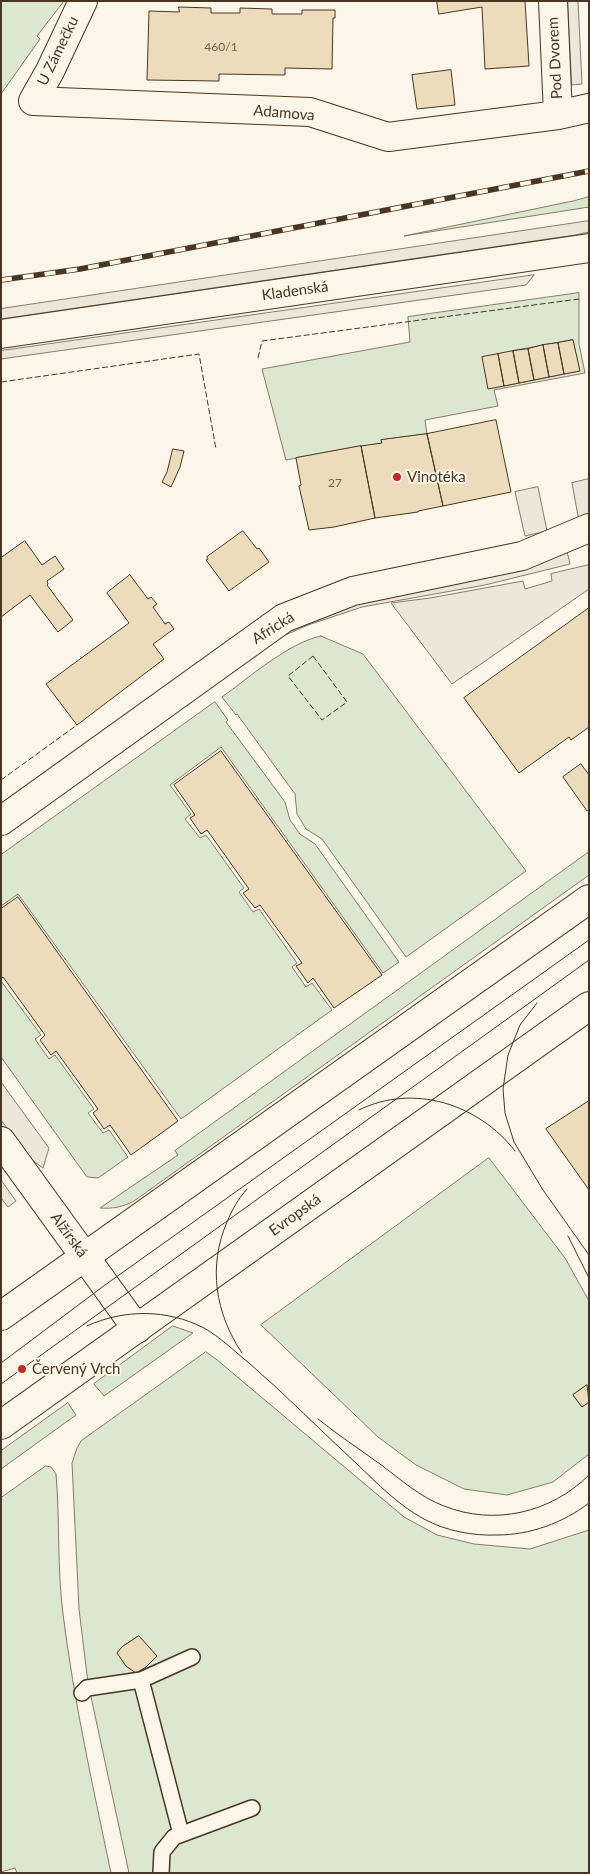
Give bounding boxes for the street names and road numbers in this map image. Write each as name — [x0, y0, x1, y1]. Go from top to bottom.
street label: U Zámečku — [34, 13, 82, 89]
street label: Pod Dvorem — [544, 16, 566, 100]
street label: Adamova — [253, 101, 315, 125]
street label: Kladenská — [260, 277, 330, 305]
street label: Africká — [249, 608, 297, 648]
street label: Evropská — [266, 1190, 324, 1240]
street label: Alžírská — [47, 1209, 91, 1261]

